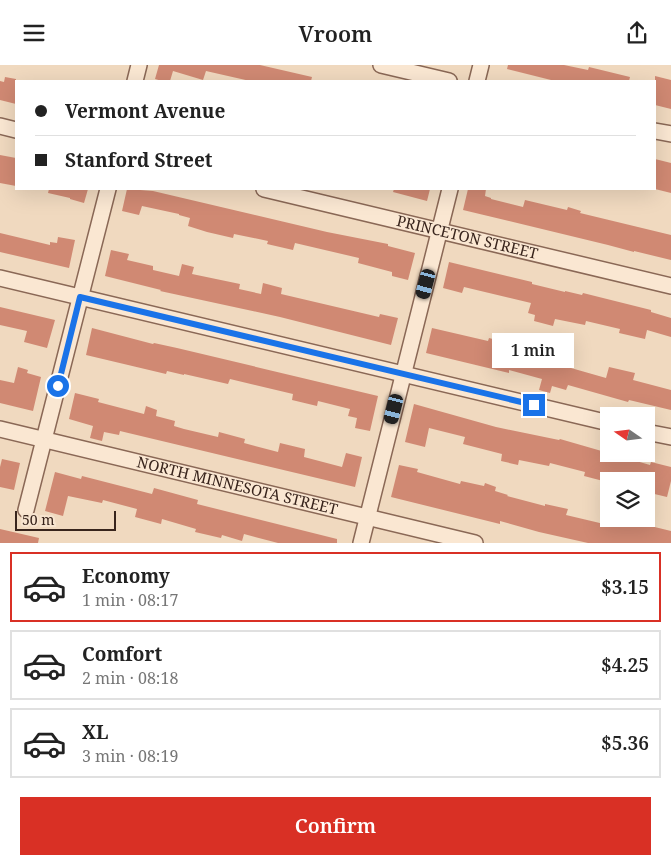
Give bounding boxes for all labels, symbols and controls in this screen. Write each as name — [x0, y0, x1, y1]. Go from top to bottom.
text: Vroom — [299, 18, 373, 48]
icon: menu — [20, 19, 48, 47]
icon: share — [623, 19, 651, 47]
text: Vermont Avenue — [65, 98, 225, 124]
text: Stanford Street — [65, 147, 212, 173]
street label: PRINCETON STREET — [395, 210, 540, 263]
car — [414, 268, 437, 300]
callout: 1 min — [493, 333, 575, 367]
text: 1 min — [511, 339, 555, 361]
route start — [47, 375, 69, 397]
car — [383, 393, 404, 425]
route end — [523, 394, 545, 416]
north arrow — [600, 407, 655, 463]
map controls — [600, 407, 655, 527]
street label: NORTH MINNESOTA STREET — [135, 451, 340, 519]
button: layers — [600, 472, 655, 527]
scale bar — [15, 507, 116, 531]
text: 50 m — [22, 510, 55, 529]
text: Economy — [82, 563, 170, 589]
icon: car — [22, 565, 67, 610]
text: $3.15 — [601, 574, 649, 600]
text: 1 min · 08:17 — [82, 589, 178, 611]
text: Comfort — [82, 641, 162, 667]
icon: car — [22, 643, 67, 688]
text: $4.25 — [601, 652, 649, 678]
text: 2 min · 08:18 — [82, 667, 178, 689]
text: XL — [82, 719, 108, 745]
icon: car — [22, 721, 67, 766]
text: $5.36 — [601, 730, 649, 756]
text: 3 min · 08:19 — [82, 745, 178, 767]
button: Confirm — [20, 797, 651, 855]

